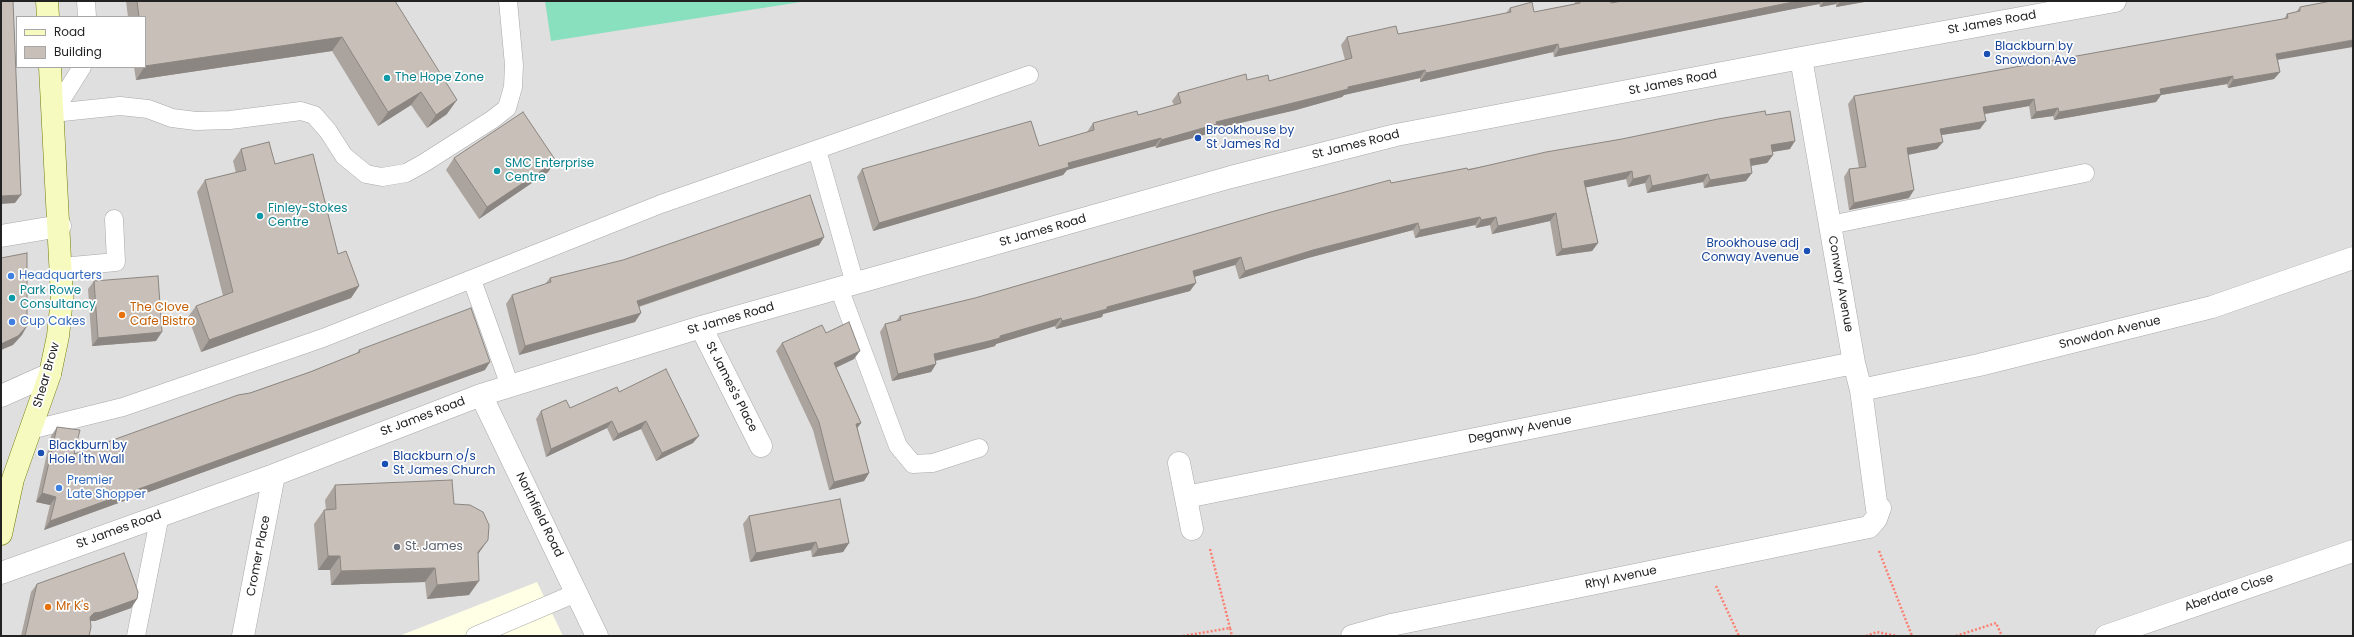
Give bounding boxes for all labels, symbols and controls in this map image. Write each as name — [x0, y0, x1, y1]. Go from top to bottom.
street label: St James Road — [1947, 8, 2037, 38]
legend — [16, 16, 146, 68]
text: Road — [54, 23, 85, 40]
place label: Blackburn by Snowdon Ave — [1995, 40, 2076, 68]
text: Building — [54, 43, 102, 60]
marker: Blackburn by Snowdon Ave — [1982, 49, 1992, 59]
street label: St James Road — [1628, 67, 1718, 99]
place label: The Hope Zone — [395, 71, 484, 85]
marker: The Hope Zone — [382, 73, 392, 83]
place label: Brookhouse by St James Rd — [1206, 124, 1294, 152]
street label: St James Road — [1311, 127, 1401, 163]
marker: Brookhouse by St James Rd — [1193, 133, 1203, 143]
place label: SMC Enterprise Centre — [505, 157, 594, 185]
marker: SMC Enterprise Centre — [492, 166, 502, 176]
place label: Finley-Stokes Centre — [268, 202, 347, 230]
marker: Finley-Stokes Centre — [255, 211, 265, 221]
street label: St James Road — [998, 212, 1088, 250]
street label: Conway Avenue — [1824, 235, 1856, 333]
place label: Brookhouse adj Conway Avenue — [1701, 237, 1799, 265]
marker: Brookhouse adj Conway Avenue — [1802, 246, 1812, 256]
place label: Headquarters — [19, 269, 102, 283]
marker: Headquarters — [6, 271, 16, 281]
place label: Park Rowe Consultancy — [20, 284, 96, 312]
marker: Park Rowe Consultancy — [7, 293, 17, 303]
street label: St James Road — [686, 300, 776, 338]
place label: The Clove Cafe Bistro — [130, 301, 195, 329]
marker: The Clove Cafe Bistro — [117, 310, 127, 320]
street label: Snowdon Avenue — [2058, 313, 2162, 353]
place label: Cup Cakes — [20, 315, 86, 329]
marker: Cup Cakes — [7, 317, 17, 327]
street label: St James's Place — [702, 340, 760, 434]
street label: Shear Brow — [31, 341, 63, 409]
street label: St James Road — [379, 394, 467, 440]
street label: Deganwy Avenue — [1467, 413, 1573, 447]
place label: Blackburn by Hole I'th Wall — [49, 439, 127, 467]
marker: Blackburn by Hole I'th Wall — [36, 448, 46, 458]
place label: Blackburn o/s St James Church — [393, 450, 495, 478]
marker: Blackburn o/s St James Church — [380, 459, 390, 469]
street label: Northfield Road — [512, 470, 566, 560]
place label: Premier Late Shopper — [67, 474, 146, 502]
marker: Premier Late Shopper — [54, 483, 64, 493]
street label: St James Road — [74, 508, 164, 552]
street label: Cromer Place — [244, 515, 274, 597]
place label: St. James — [405, 540, 463, 554]
marker: St. James — [392, 542, 402, 552]
street label: Rhyl Avenue — [1584, 563, 1658, 593]
street label: Aberdare Close — [2183, 571, 2275, 615]
place label: Mr K's — [56, 600, 89, 614]
marker: Mr K's — [43, 602, 53, 612]

